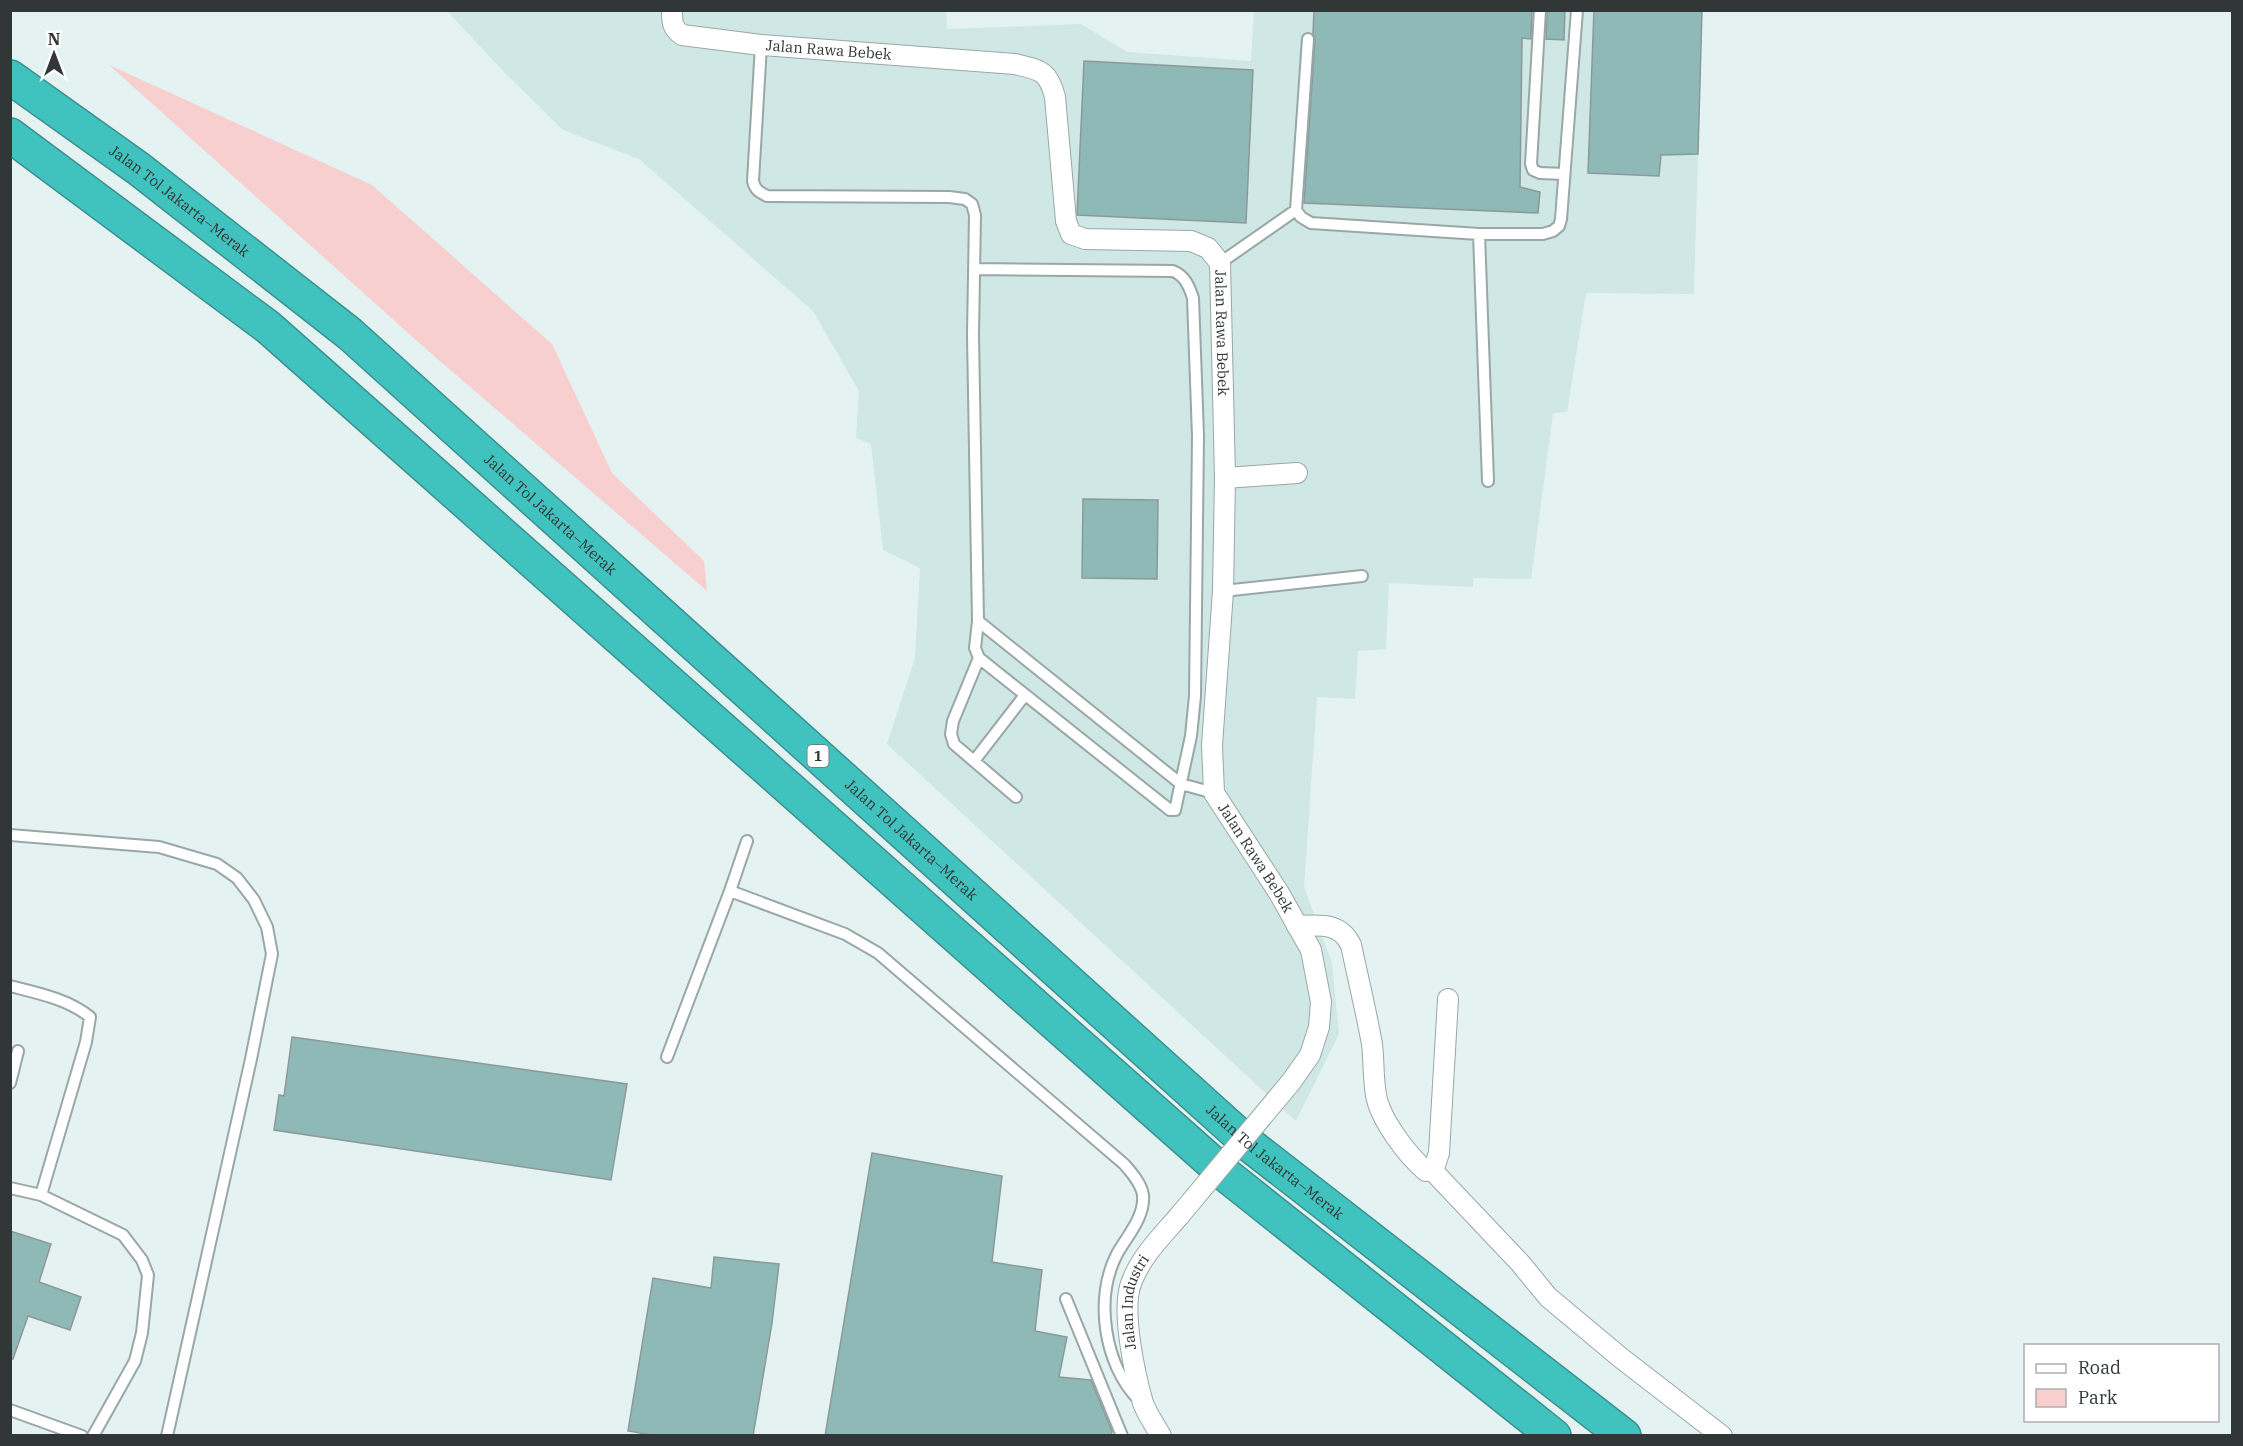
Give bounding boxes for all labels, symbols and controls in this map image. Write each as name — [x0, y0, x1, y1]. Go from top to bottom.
north arrow — [24, 24, 84, 84]
text: N — [48, 29, 60, 49]
street label: Jalan Rawa Bebek — [765, 35, 893, 64]
street label: Jalan Tol Jakarta–Merak — [106, 141, 254, 261]
street label: Jalan Rawa Bebek — [1211, 269, 1233, 396]
street label: Jalan Tol Jakarta–Merak — [480, 449, 621, 579]
road number: 1 — [808, 745, 828, 767]
street label: Jalan Tol Jakarta–Merak — [841, 775, 982, 904]
street label: Jalan Rawa Bebek — [1214, 799, 1298, 916]
street label: Jalan Tol Jakarta–Merak — [1202, 1100, 1348, 1224]
street label: Jalan Industri — [1117, 1250, 1153, 1351]
legend — [2024, 1344, 2219, 1422]
text: Road — [2078, 1356, 2121, 1379]
text: Park — [2078, 1386, 2118, 1409]

